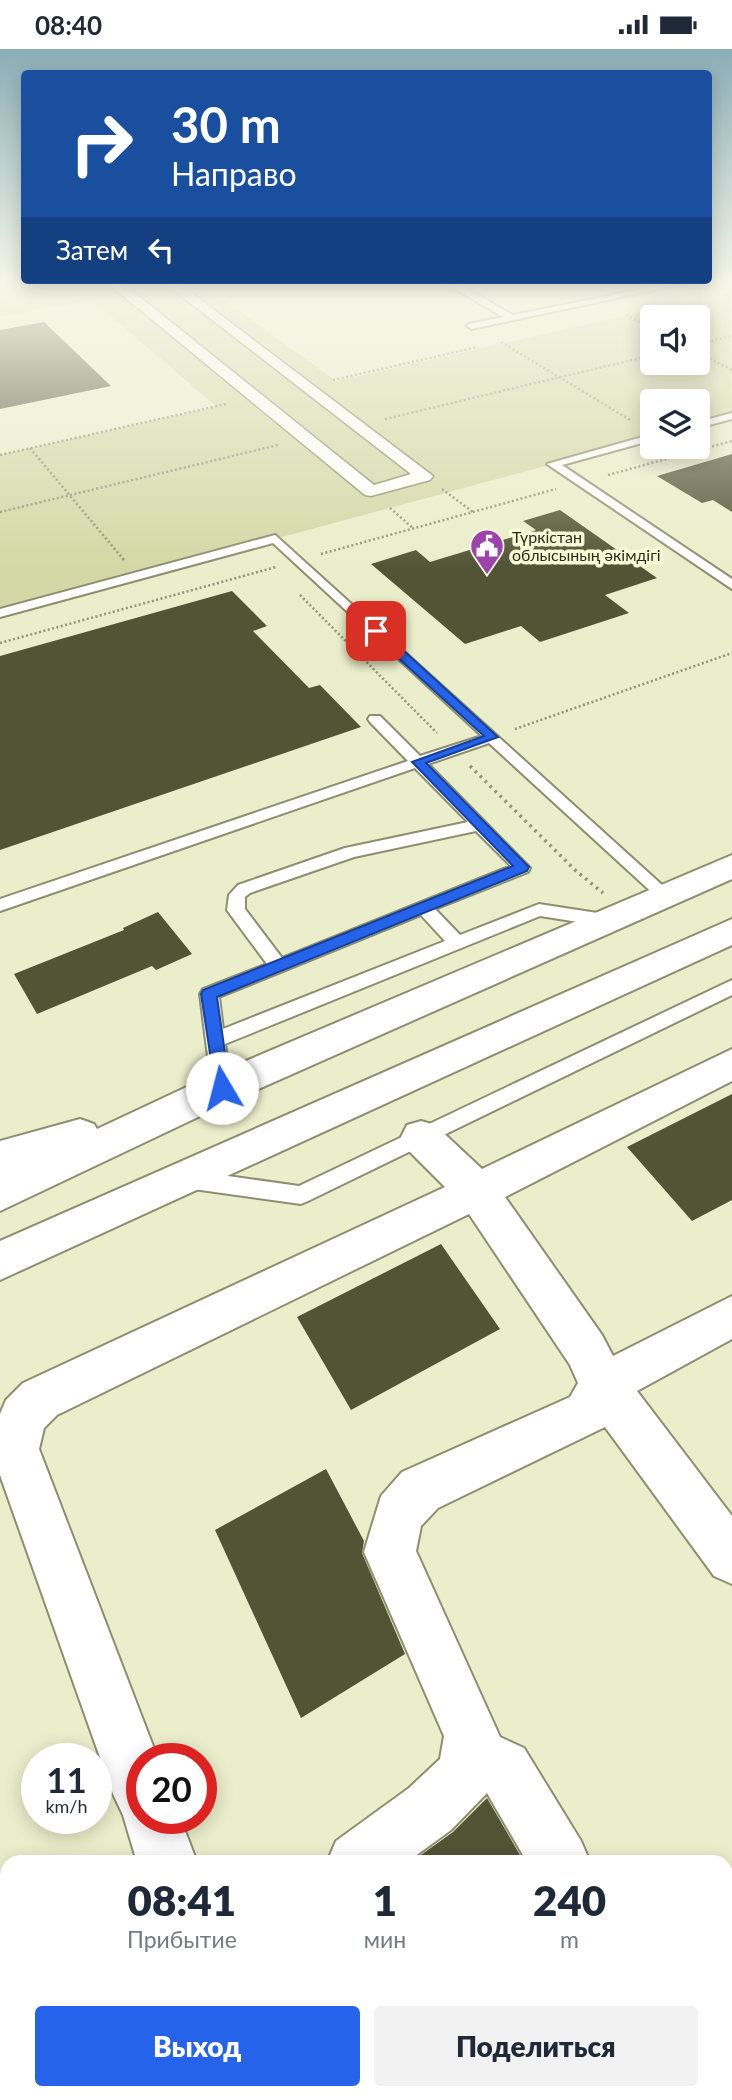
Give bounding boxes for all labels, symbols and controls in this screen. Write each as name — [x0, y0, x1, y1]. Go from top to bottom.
text: 08:40 — [35, 9, 102, 41]
text: 30 m — [171, 95, 281, 153]
icon: right — [56, 98, 147, 189]
text: Направо — [171, 154, 297, 193]
icon: left — [142, 231, 180, 269]
text: Затем — [56, 234, 128, 266]
map controls — [640, 305, 710, 459]
button: sound — [640, 305, 710, 375]
button: layers — [640, 389, 710, 459]
public building icon: Түркістан облысының әкімдігі — [468, 527, 506, 576]
place label: Түркістан облысының әкімдігі — [512, 527, 661, 564]
pin — [346, 601, 406, 661]
icon: arrive — [357, 612, 395, 650]
position arrow — [185, 1051, 259, 1125]
speed limit sign: 20 — [126, 1743, 217, 1834]
text: 11 — [46, 1758, 87, 1800]
text: km/h — [45, 1795, 88, 1817]
text: 08:41 — [128, 1875, 236, 1925]
text: 1 — [373, 1875, 397, 1925]
text: 240 — [533, 1875, 606, 1925]
text: Прибытие — [127, 1925, 237, 1953]
text: мин — [364, 1925, 406, 1953]
text: m — [560, 1925, 579, 1953]
button: Выход — [35, 2006, 360, 2086]
button: Поделиться — [374, 2006, 698, 2086]

